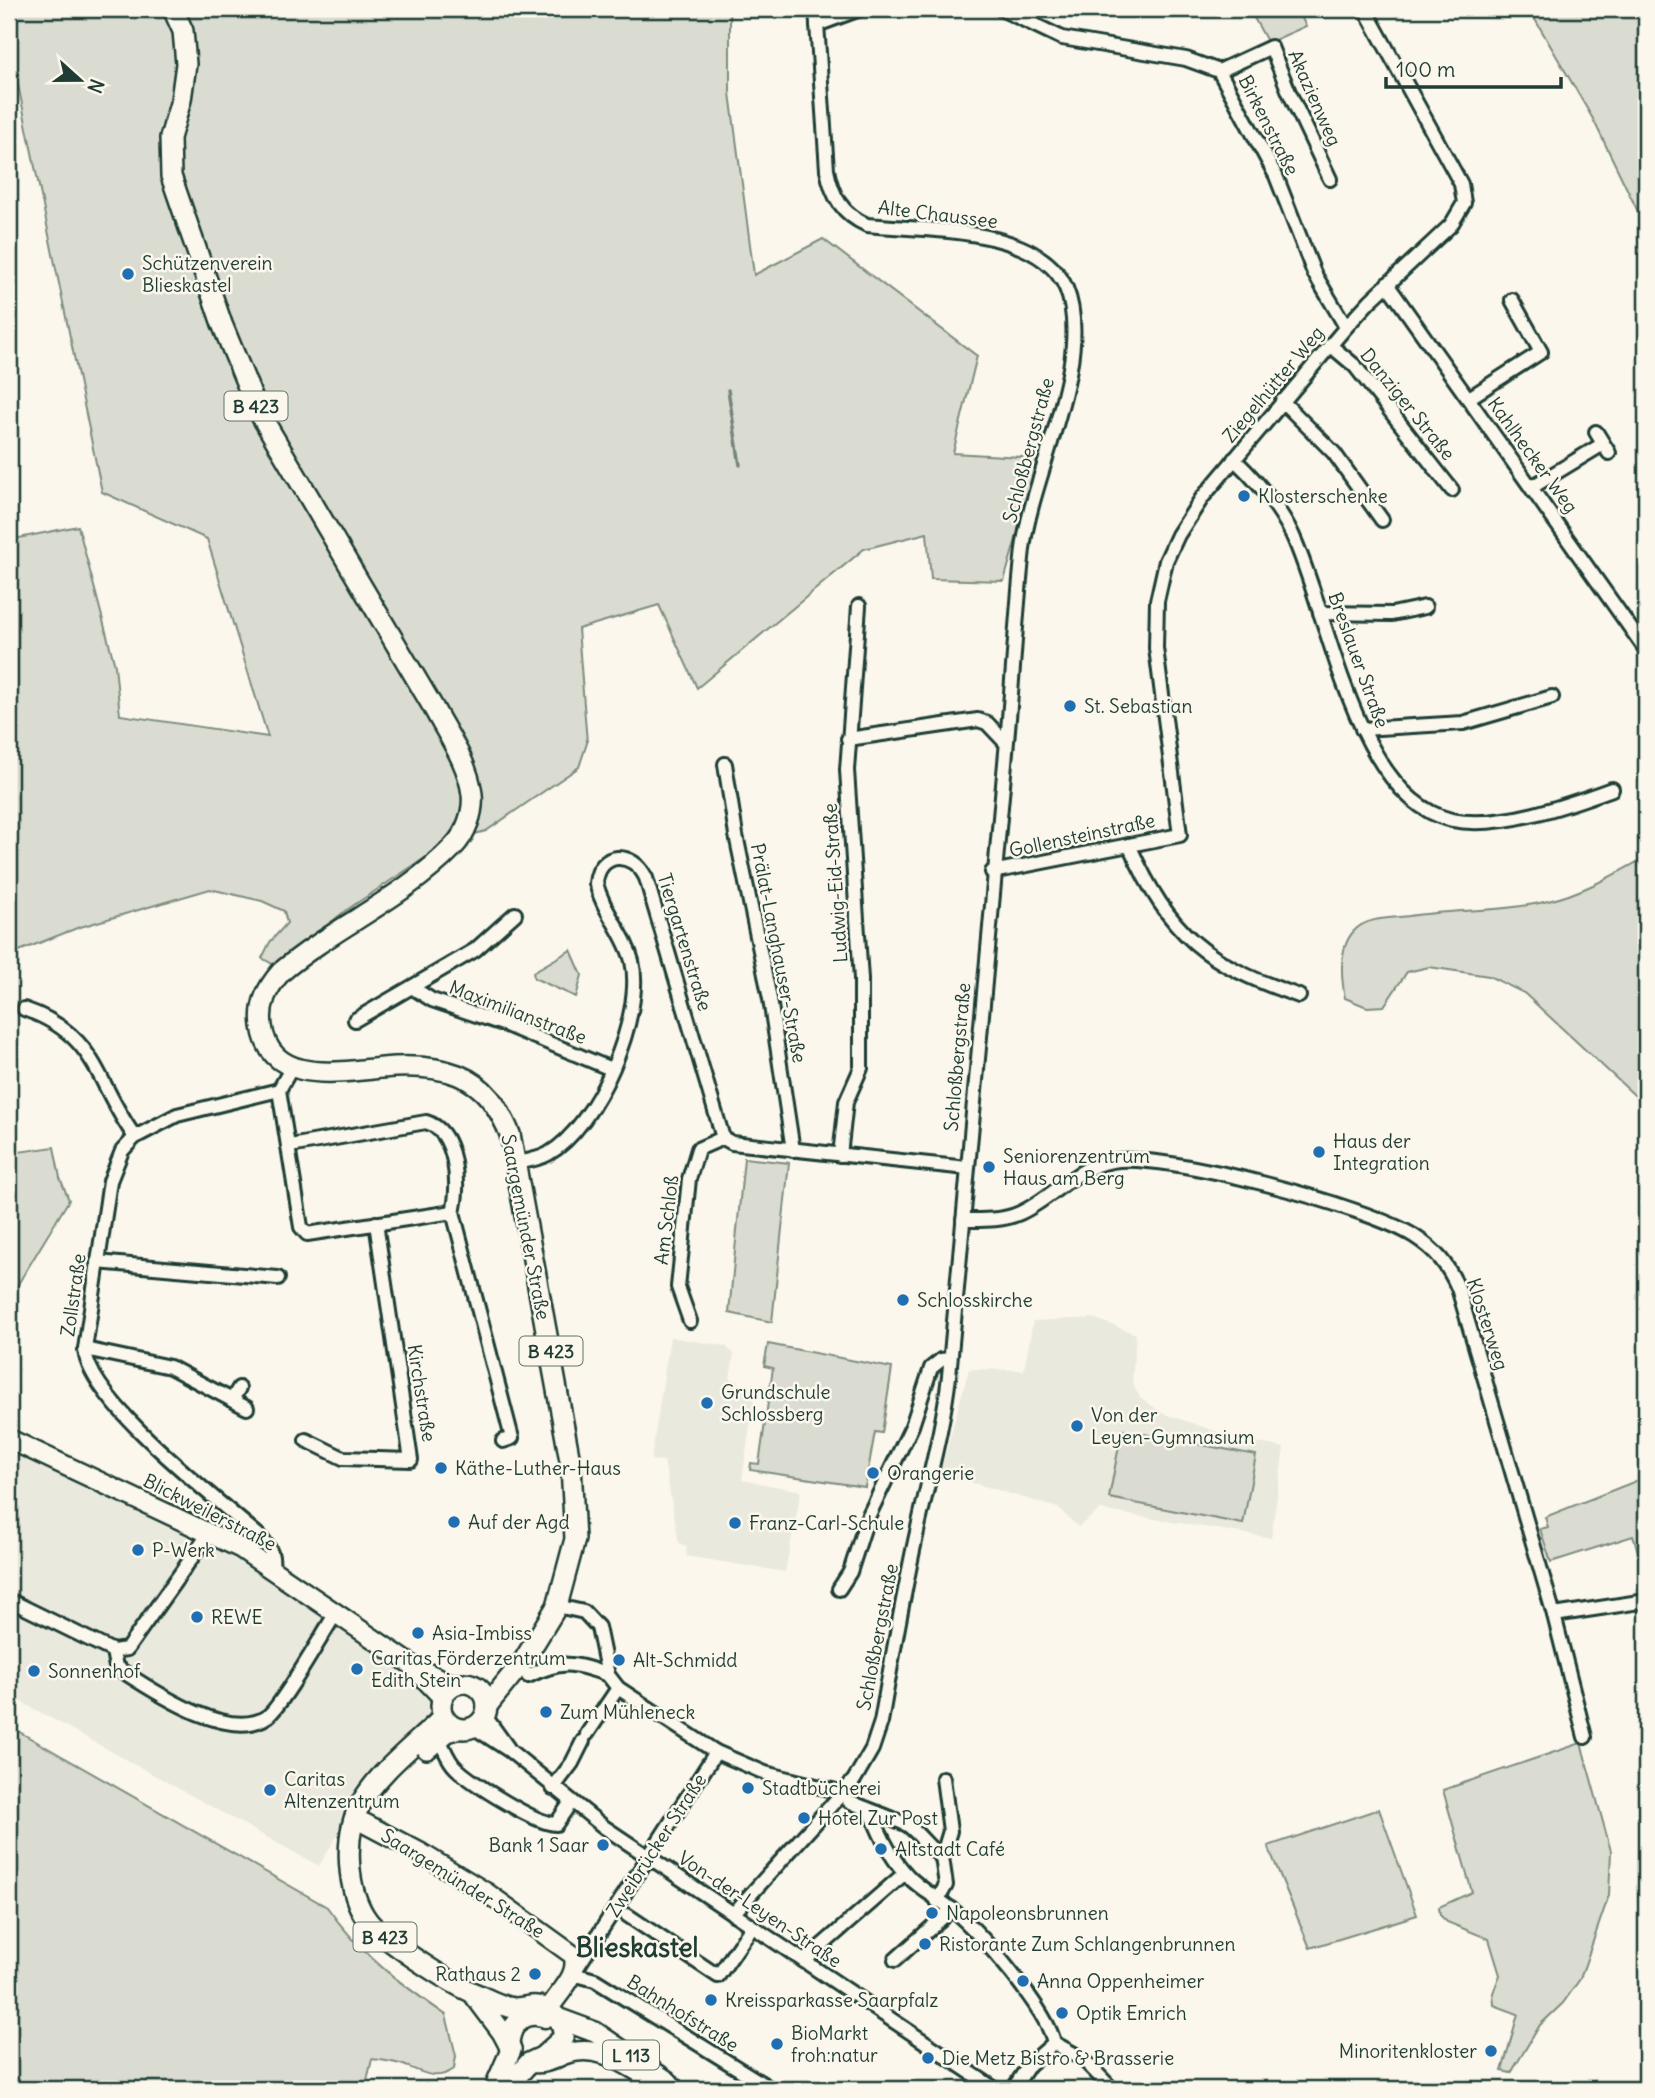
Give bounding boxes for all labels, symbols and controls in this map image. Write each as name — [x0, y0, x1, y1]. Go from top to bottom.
north arrow — [46, 46, 116, 116]
street label: Akazienweg — [1283, 46, 1347, 150]
scale bar — [1386, 46, 1560, 90]
text: 100 m — [1396, 56, 1455, 83]
street label: Birkenstraße — [1234, 71, 1304, 179]
text: N — [82, 76, 109, 97]
street label: Alte Chaussee — [877, 195, 999, 233]
place label: Schützenverein Blieskastel — [142, 251, 273, 297]
marker: Schützenverein Blieskastel — [120, 266, 136, 282]
street label: Ziegelhütter Weg — [1217, 321, 1329, 447]
street label: Danziger Straße — [1355, 343, 1461, 465]
street label: Schloßbergstraße — [997, 375, 1059, 525]
road number: B 423 — [224, 392, 288, 420]
street label: Kahlhecker Weg — [1483, 392, 1583, 518]
place label: Klosterschenke — [1258, 484, 1388, 508]
marker: Klosterschenke — [1236, 488, 1252, 504]
street label: Breslauer Straße — [1323, 589, 1395, 731]
place label: St. Sebastian — [1084, 694, 1192, 718]
marker: St. Sebastian — [1062, 698, 1078, 714]
street label: Ludwig-Eid-Straße — [817, 803, 853, 963]
street label: Gollensteinstraße — [1007, 808, 1157, 862]
street label: Prälat-Langhauser-Straße — [746, 841, 812, 1065]
street label: Tiergartenstraße — [653, 870, 717, 1014]
street label: Maximilianstraße — [446, 975, 590, 1049]
street label: Schloßbergstraße — [939, 982, 975, 1132]
place label: Haus der Integration — [1333, 1129, 1430, 1175]
street label: Saargemünder Straße — [496, 1132, 556, 1322]
place label: Seniorenzentrum Haus am Berg — [1003, 1144, 1150, 1190]
marker: Haus der Integration — [1311, 1144, 1327, 1160]
marker: Seniorenzentrum Haus am Berg — [981, 1159, 997, 1175]
street label: Am Schloß — [649, 1174, 683, 1266]
street label: Zollstraße — [55, 1252, 91, 1338]
street label: Klosterweg — [1462, 1275, 1514, 1373]
place label: Schlosskirche — [917, 1288, 1033, 1312]
marker: Schlosskirche — [895, 1292, 911, 1308]
road number: B 423 — [520, 1336, 582, 1366]
street label: Kirchstraße — [402, 1343, 442, 1443]
place label: Grundschule Schlossberg — [721, 1380, 831, 1426]
marker: Grundschule Schlossberg — [699, 1395, 715, 1411]
place label: Von der Leyen-Gymnasium — [1091, 1403, 1255, 1449]
marker: Von der Leyen-Gymnasium — [1069, 1418, 1085, 1434]
place label: Käthe-Luther-Haus — [455, 1456, 621, 1480]
marker: Käthe-Luther-Haus — [433, 1460, 449, 1476]
place label: Orangerie — [887, 1461, 974, 1485]
marker: Orangerie — [865, 1465, 881, 1481]
street label: Blickweilerstraße — [140, 1468, 280, 1556]
place label: Auf der Agd — [468, 1510, 570, 1534]
place label: Franz-Carl-Schule — [749, 1511, 904, 1535]
marker: Auf der Agd — [446, 1514, 462, 1530]
marker: Franz-Carl-Schule — [727, 1515, 743, 1531]
place label: P-Werk — [152, 1538, 215, 1562]
marker: P-Werk — [130, 1542, 146, 1558]
street label: Schloßbergstraße — [851, 1561, 903, 1713]
place label: REWE — [211, 1605, 263, 1629]
marker: REWE — [189, 1609, 205, 1625]
place label: Asia-Imbiss — [432, 1621, 532, 1645]
marker: Asia-Imbiss — [410, 1625, 426, 1641]
place label: Caritas Förderzentrum Edith Stein — [371, 1646, 566, 1692]
place label: Alt-Schmidd — [633, 1648, 738, 1672]
marker: Alt-Schmidd — [611, 1652, 627, 1668]
place label: Sonnenhof — [48, 1659, 141, 1683]
marker: Caritas Förderzentrum Edith Stein — [349, 1661, 365, 1677]
marker: Sonnenhof — [26, 1663, 42, 1679]
place label: Zum Mühleneck — [560, 1700, 695, 1724]
marker: Zum Mühleneck — [538, 1704, 554, 1720]
place label: Caritas Altenzentrum — [284, 1767, 400, 1813]
street label: Zweibrücker Straße — [601, 1769, 711, 1921]
place label: Stadtbücherei — [762, 1776, 881, 1800]
marker: Stadtbücherei — [740, 1780, 756, 1796]
marker: Caritas Altenzentrum — [262, 1782, 278, 1798]
place label: Hotel Zur Post — [818, 1806, 938, 1830]
marker: Hotel Zur Post — [796, 1810, 812, 1826]
street label: Saargemünder Straße — [377, 1823, 549, 1943]
place label: Bank 1 Saar — [488, 1833, 589, 1857]
marker: Bank 1 Saar — [595, 1837, 611, 1853]
place label: Altstadt Café — [895, 1837, 1005, 1861]
marker: Altstadt Café — [873, 1841, 889, 1857]
street label: Von-der-Leyen-Straße — [674, 1845, 846, 1973]
place label: Napoleonsbrunnen — [946, 1901, 1109, 1925]
marker: Napoleonsbrunnen — [924, 1905, 940, 1921]
road number: B 423 — [354, 1923, 416, 1952]
district label: Blieskastel — [576, 1931, 698, 1964]
place label: Ristorante Zum Schlangenbrunnen — [939, 1932, 1236, 1956]
marker: Ristorante Zum Schlangenbrunnen — [917, 1936, 933, 1952]
place label: Rathaus 2 — [435, 1962, 521, 1986]
marker: Rathaus 2 — [527, 1966, 543, 1982]
street label: Bahnhofstraße — [623, 1969, 743, 2057]
place label: Anna Oppenheimer — [1037, 1969, 1205, 1993]
marker: Anna Oppenheimer — [1015, 1973, 1031, 1989]
place label: Kreissparkasse Saarpfalz — [725, 1988, 938, 2012]
marker: Kreissparkasse Saarpfalz — [703, 1992, 719, 2008]
place label: Optik Emrich — [1076, 2001, 1187, 2025]
marker: Optik Emrich — [1054, 2005, 1070, 2021]
place label: BioMarkt froh:natur — [791, 2021, 878, 2067]
marker: BioMarkt froh:natur — [769, 2036, 785, 2052]
place label: Minoritenkloster — [1339, 2039, 1477, 2063]
road number: L 113 — [603, 2040, 659, 2070]
marker: Minoritenkloster — [1483, 2043, 1499, 2059]
place label: Die Metz Bistro & Brasserie — [942, 2046, 1174, 2070]
marker: Die Metz Bistro & Brasserie — [920, 2050, 936, 2066]

